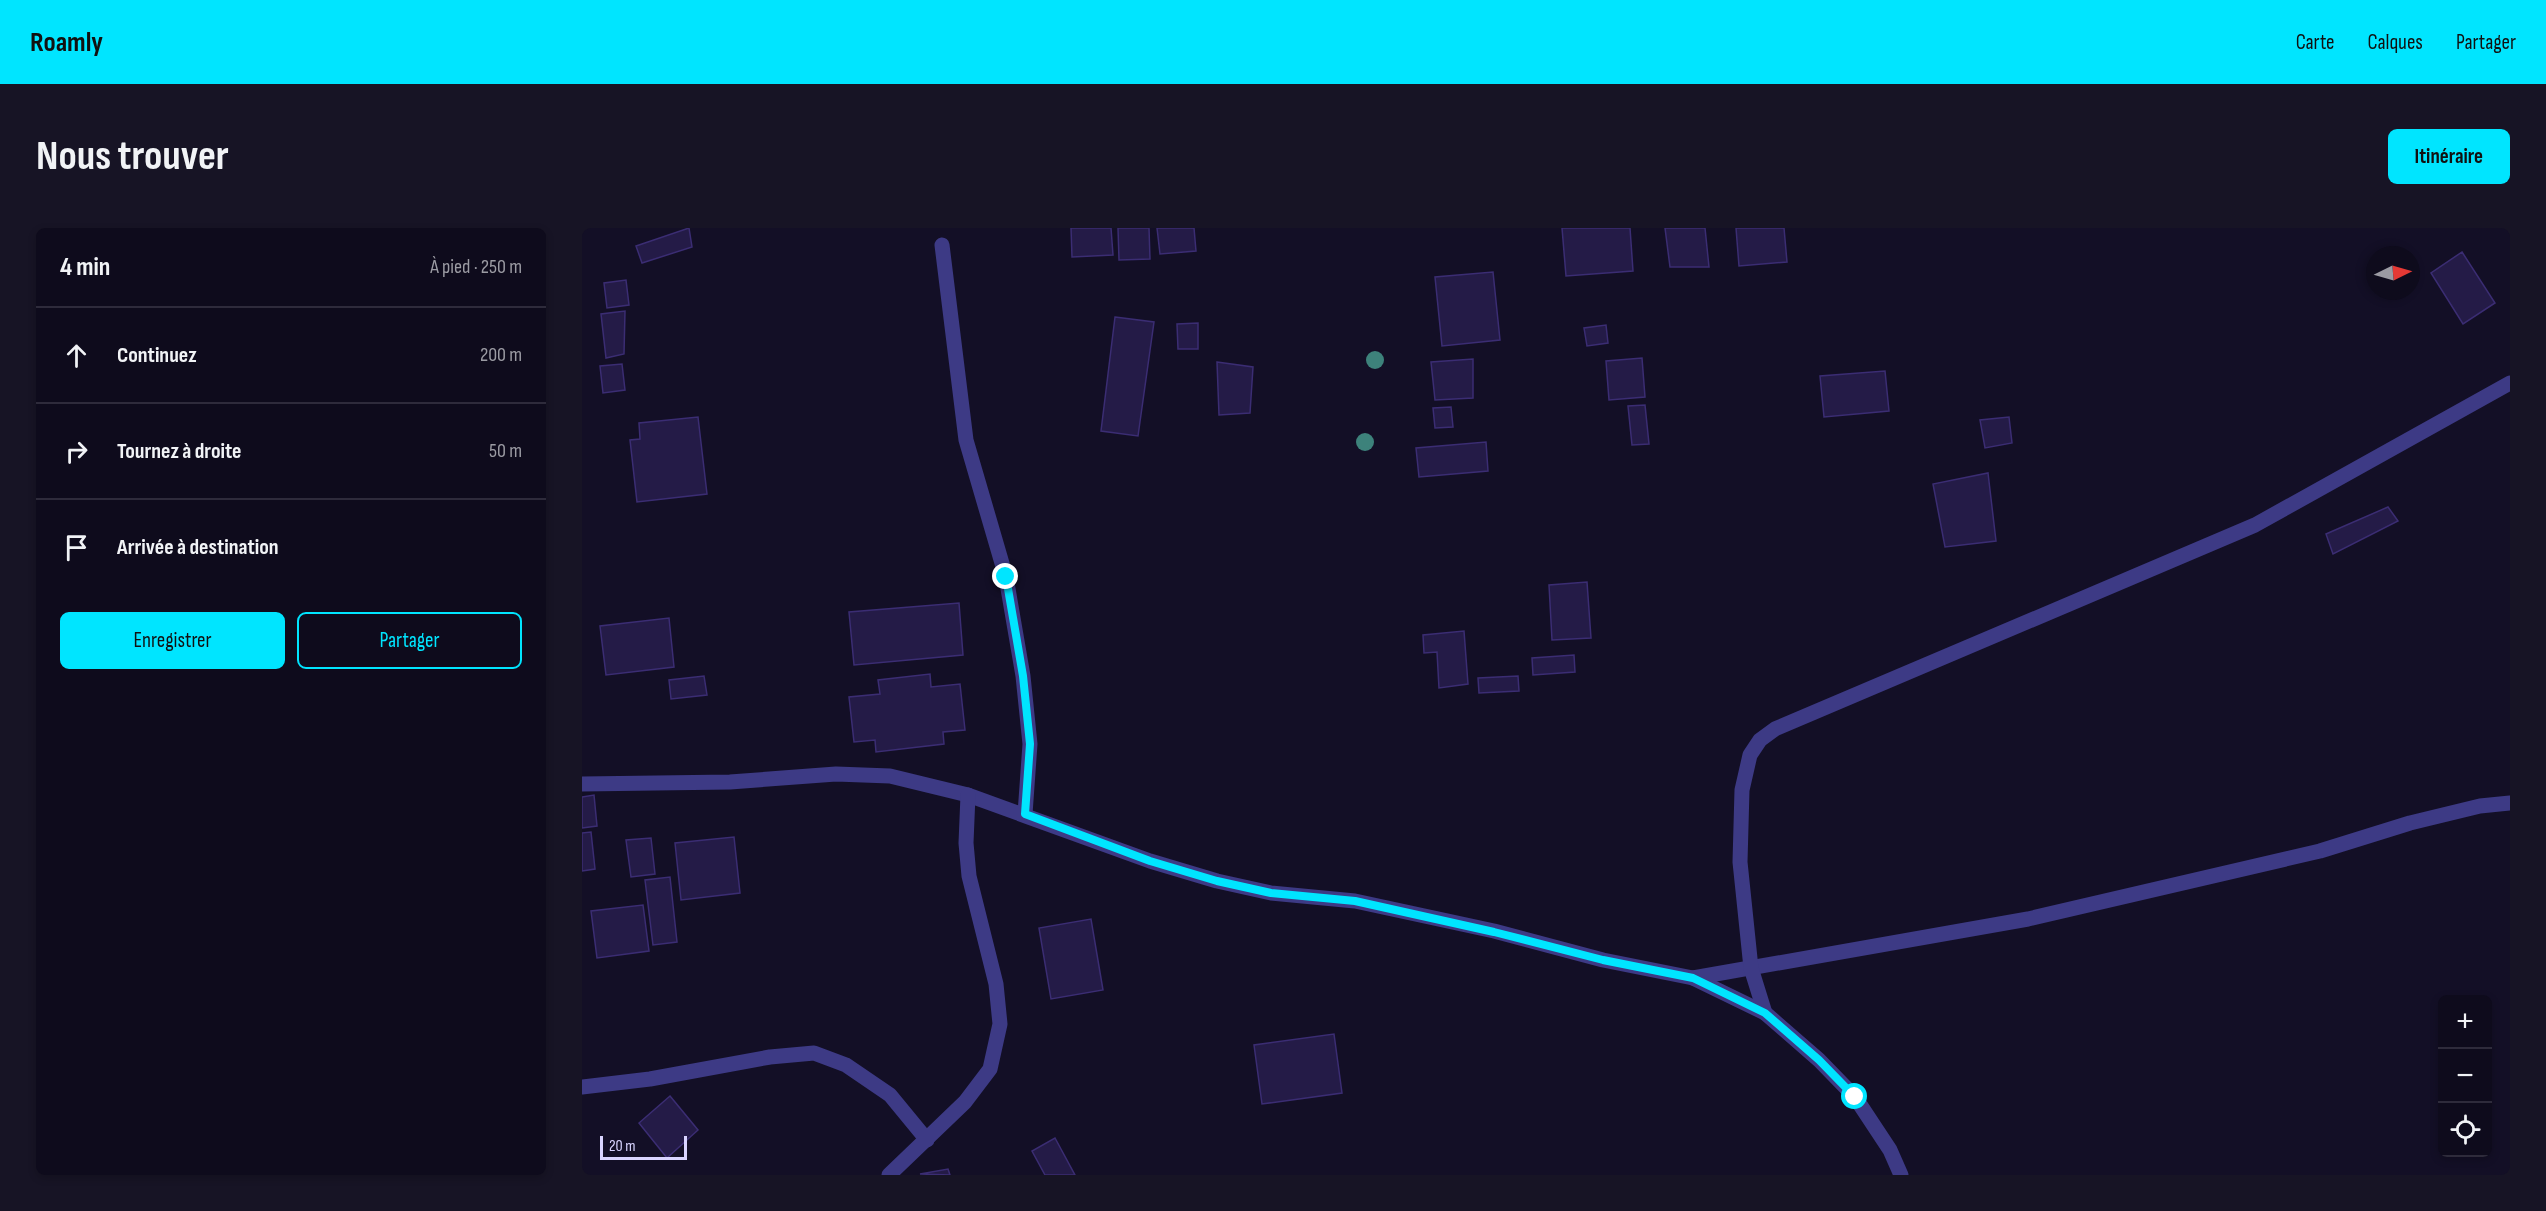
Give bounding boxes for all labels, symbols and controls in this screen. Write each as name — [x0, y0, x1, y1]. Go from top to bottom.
text: Roamly — [30, 26, 103, 59]
text: Carte — [2296, 30, 2335, 55]
text: Calques — [2368, 30, 2423, 55]
text: Partager — [2456, 30, 2516, 55]
button: Itinéraire — [2388, 129, 2510, 184]
text: Nous trouver — [36, 131, 229, 182]
north arrow — [2366, 246, 2420, 300]
text: 4 min — [60, 252, 110, 283]
text: À pied · 250 m — [430, 255, 522, 279]
icon: ahead — [60, 339, 93, 372]
text: Continuez — [117, 342, 197, 369]
text: 200 m — [480, 343, 522, 367]
icon: right — [60, 435, 93, 468]
text: Tournez à droite — [117, 438, 242, 465]
text: 50 m — [489, 439, 522, 463]
icon: arrive — [60, 531, 93, 564]
text: Arrivée à destination — [117, 534, 279, 561]
route end — [992, 563, 1018, 589]
button: Enregistrer — [60, 612, 285, 669]
button: Partager — [297, 612, 522, 669]
map controls — [2438, 995, 2492, 1157]
button: + — [2438, 995, 2492, 1049]
button: − — [2438, 1049, 2492, 1103]
route start — [1841, 1083, 1867, 1109]
button: locate — [2438, 1103, 2492, 1157]
scale bar — [600, 1133, 687, 1160]
text: 20 m — [609, 1137, 636, 1156]

